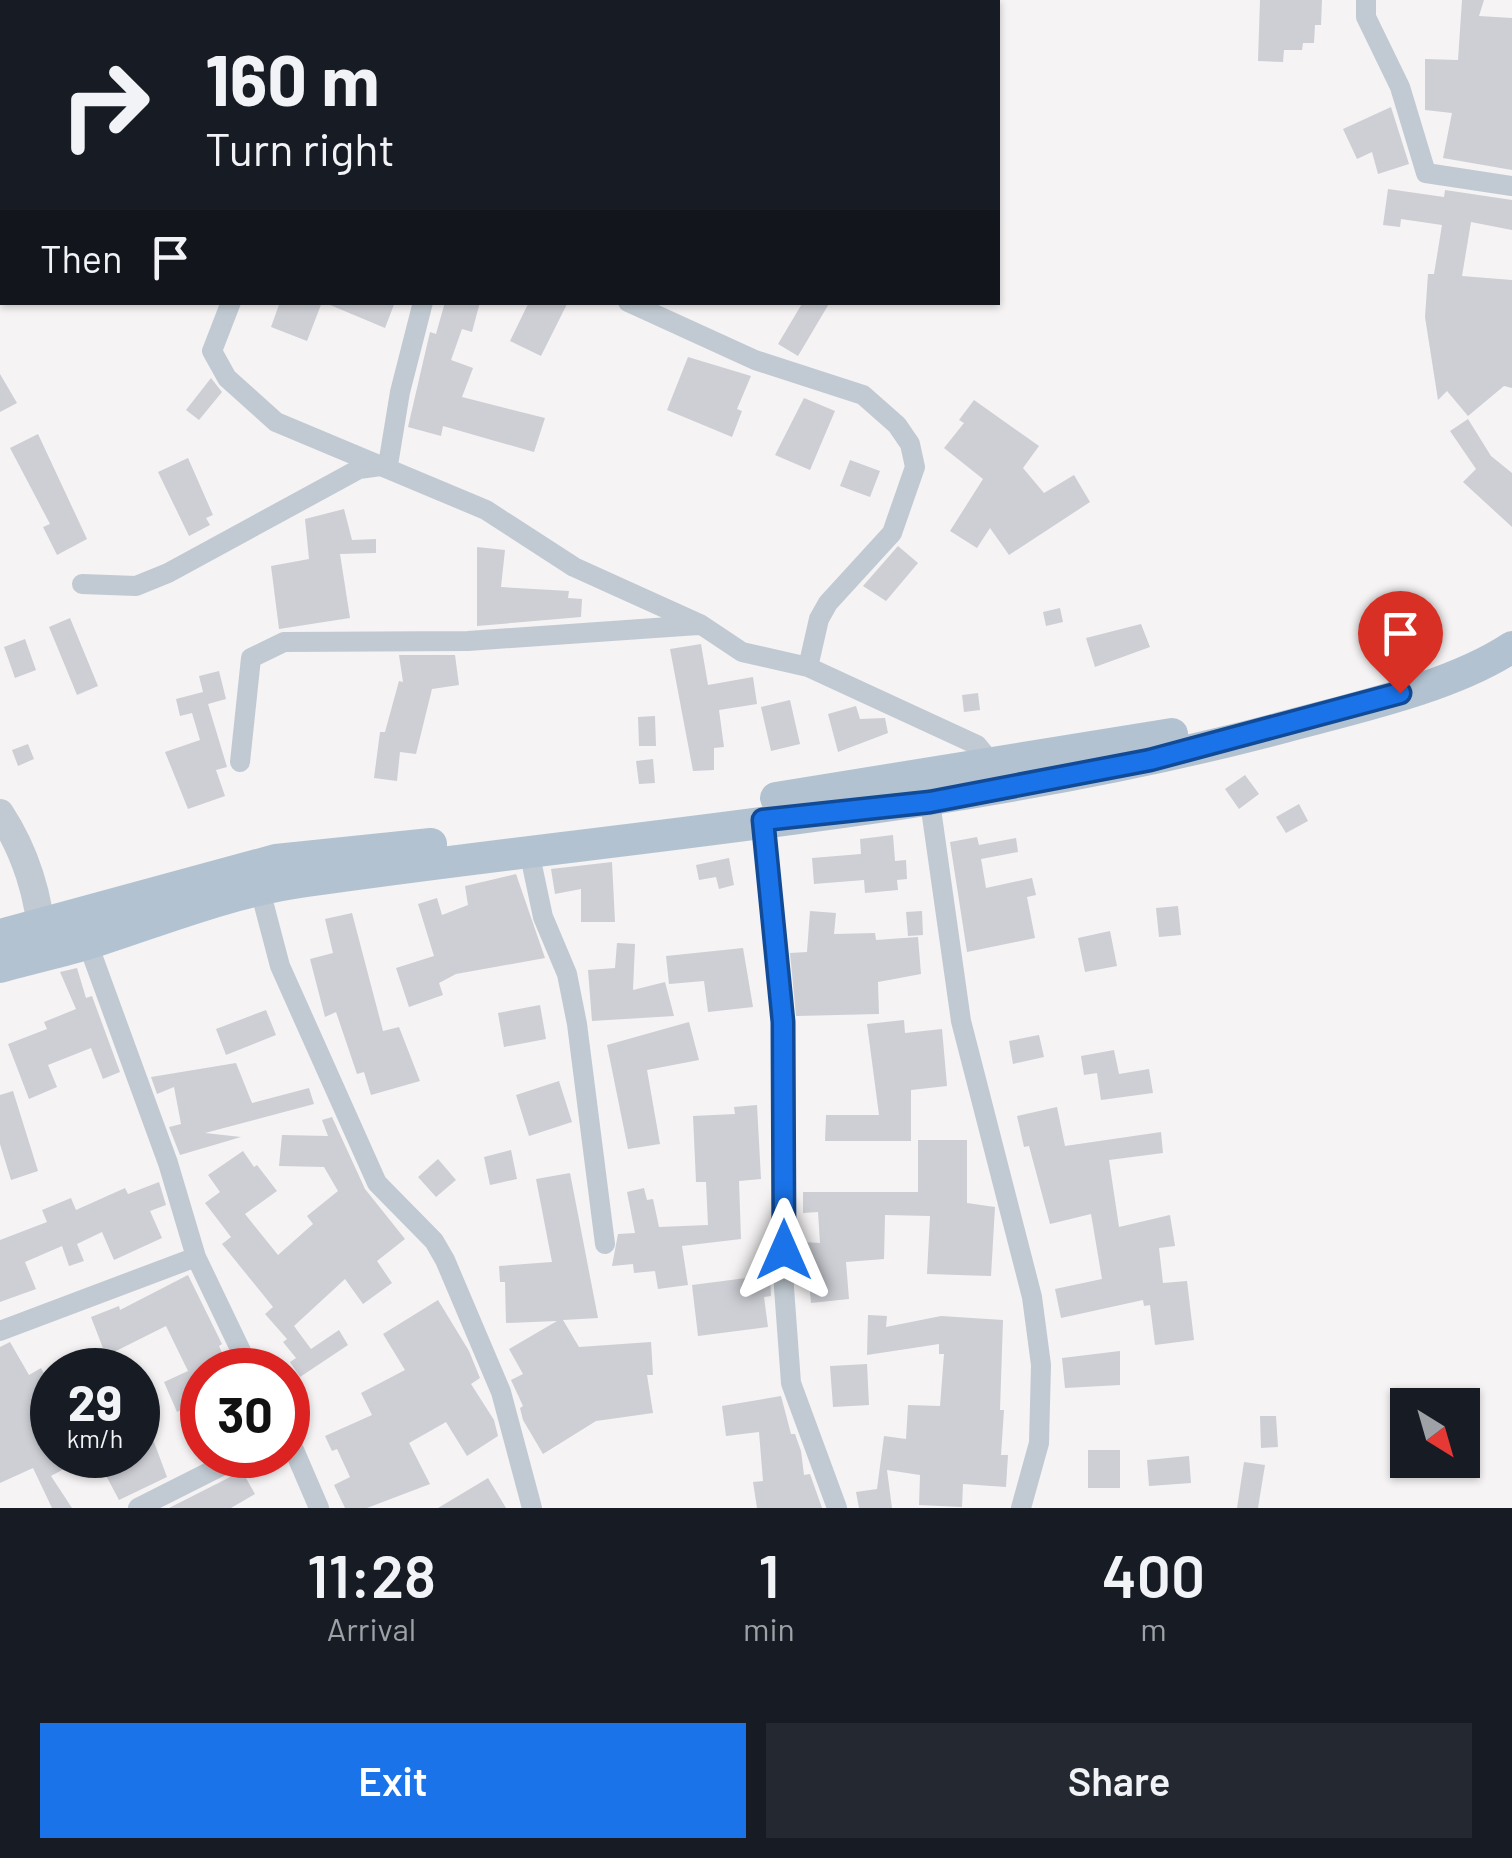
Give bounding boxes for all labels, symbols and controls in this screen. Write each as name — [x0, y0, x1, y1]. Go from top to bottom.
text: 160 m — [205, 36, 380, 120]
icon: right — [40, 40, 170, 170]
text: Turn right — [205, 121, 395, 175]
icon: arrive — [143, 230, 198, 285]
text: Then — [40, 235, 123, 281]
pin — [1358, 591, 1443, 694]
icon: arrive — [1373, 606, 1428, 661]
position arrow — [732, 1198, 836, 1302]
speed limit sign: 30 — [180, 1348, 310, 1478]
text: 29 — [68, 1371, 122, 1431]
north arrow — [1390, 1388, 1480, 1478]
map controls — [1390, 1388, 1480, 1478]
text: km/h — [67, 1423, 123, 1453]
text: 11:28 — [307, 1538, 436, 1610]
text: 1 — [758, 1538, 779, 1610]
text: 400 — [1102, 1538, 1205, 1610]
text: Arrival — [327, 1609, 416, 1647]
text: min — [743, 1609, 795, 1647]
text: m — [1140, 1609, 1167, 1647]
button: Exit — [40, 1723, 746, 1838]
button: Share — [766, 1723, 1472, 1838]

